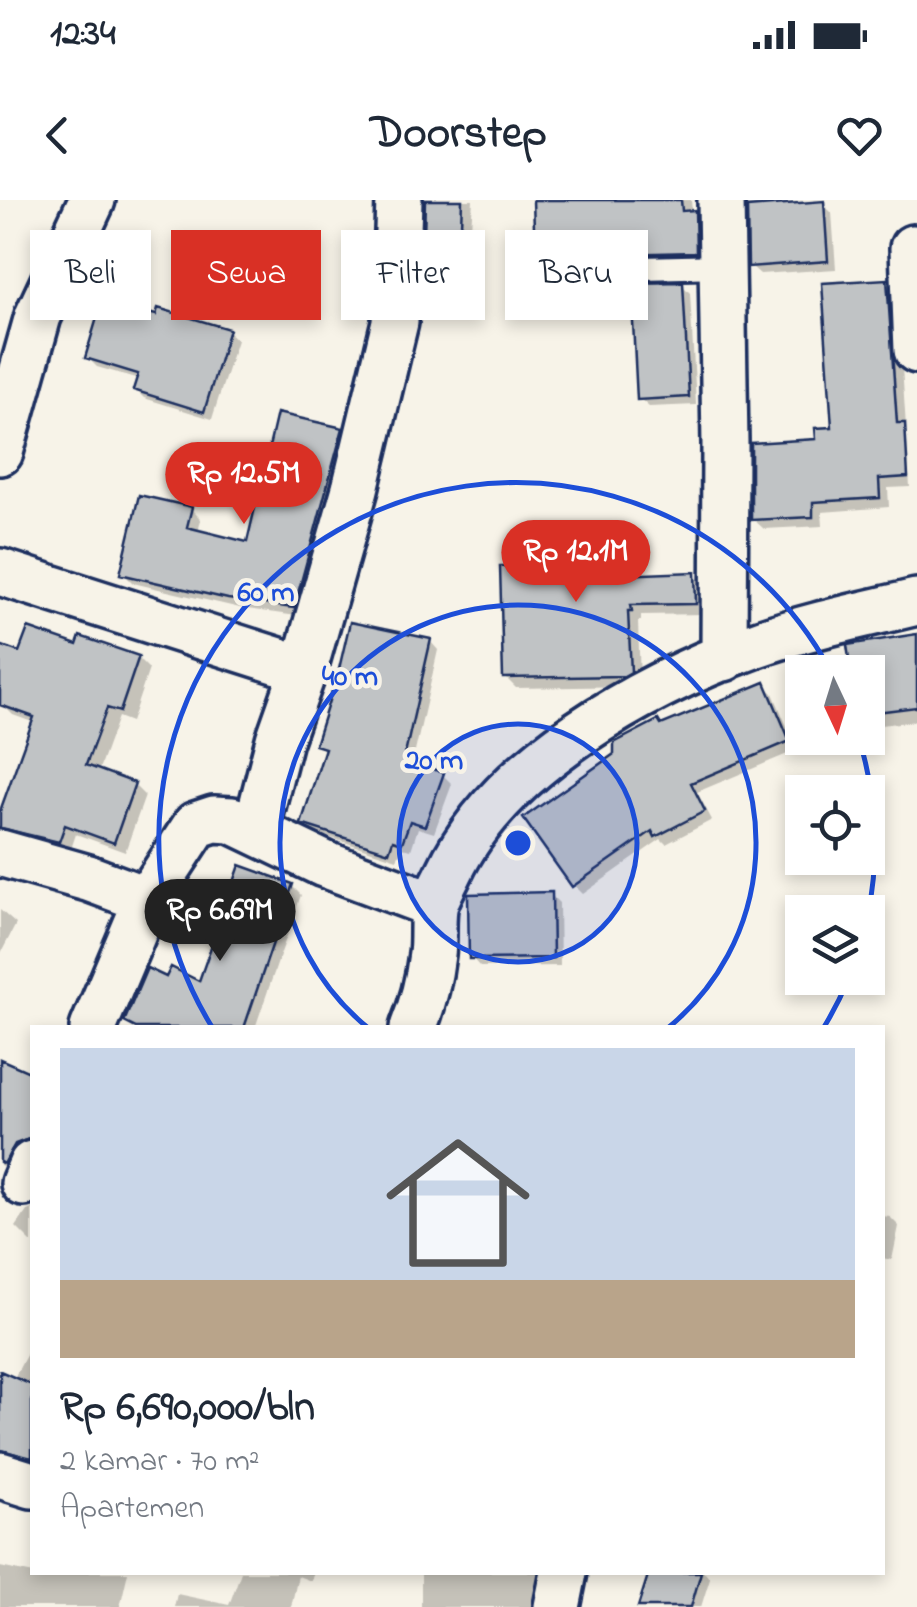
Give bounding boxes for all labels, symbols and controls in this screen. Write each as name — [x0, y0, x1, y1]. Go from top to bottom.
text: 12:34 — [50, 7, 116, 63]
text: Doorstep — [370, 102, 547, 168]
icon: back — [30, 108, 85, 163]
icon: heart — [832, 108, 887, 163]
chip: Beli — [30, 230, 151, 320]
chip: Sewa — [171, 230, 321, 320]
chip: Filter — [341, 230, 485, 320]
chip: Baru — [505, 230, 648, 320]
pin: Rp 12.5M — [141, 442, 347, 527]
text: Rp 12.5M — [187, 451, 301, 498]
pin: Rp 12.1M — [473, 520, 679, 605]
text: Rp 12.1M — [523, 529, 629, 576]
text: 60 m — [238, 572, 294, 616]
north arrow — [785, 655, 885, 755]
map controls — [785, 655, 885, 995]
text: 40 m — [322, 656, 378, 700]
text: 20 m — [404, 740, 463, 784]
button: locate — [785, 775, 885, 875]
centre of rings — [500, 825, 536, 861]
pin: Rp 6.69M — [117, 879, 323, 964]
text: Rp 6.69M — [167, 888, 273, 935]
button: layers — [785, 895, 885, 995]
icon: home — [368, 1113, 548, 1293]
text: Rp 6,690,000/bln — [60, 1378, 315, 1439]
text: 2 kamar · 70 m² — [60, 1439, 259, 1486]
text: Apartemen — [60, 1486, 204, 1533]

